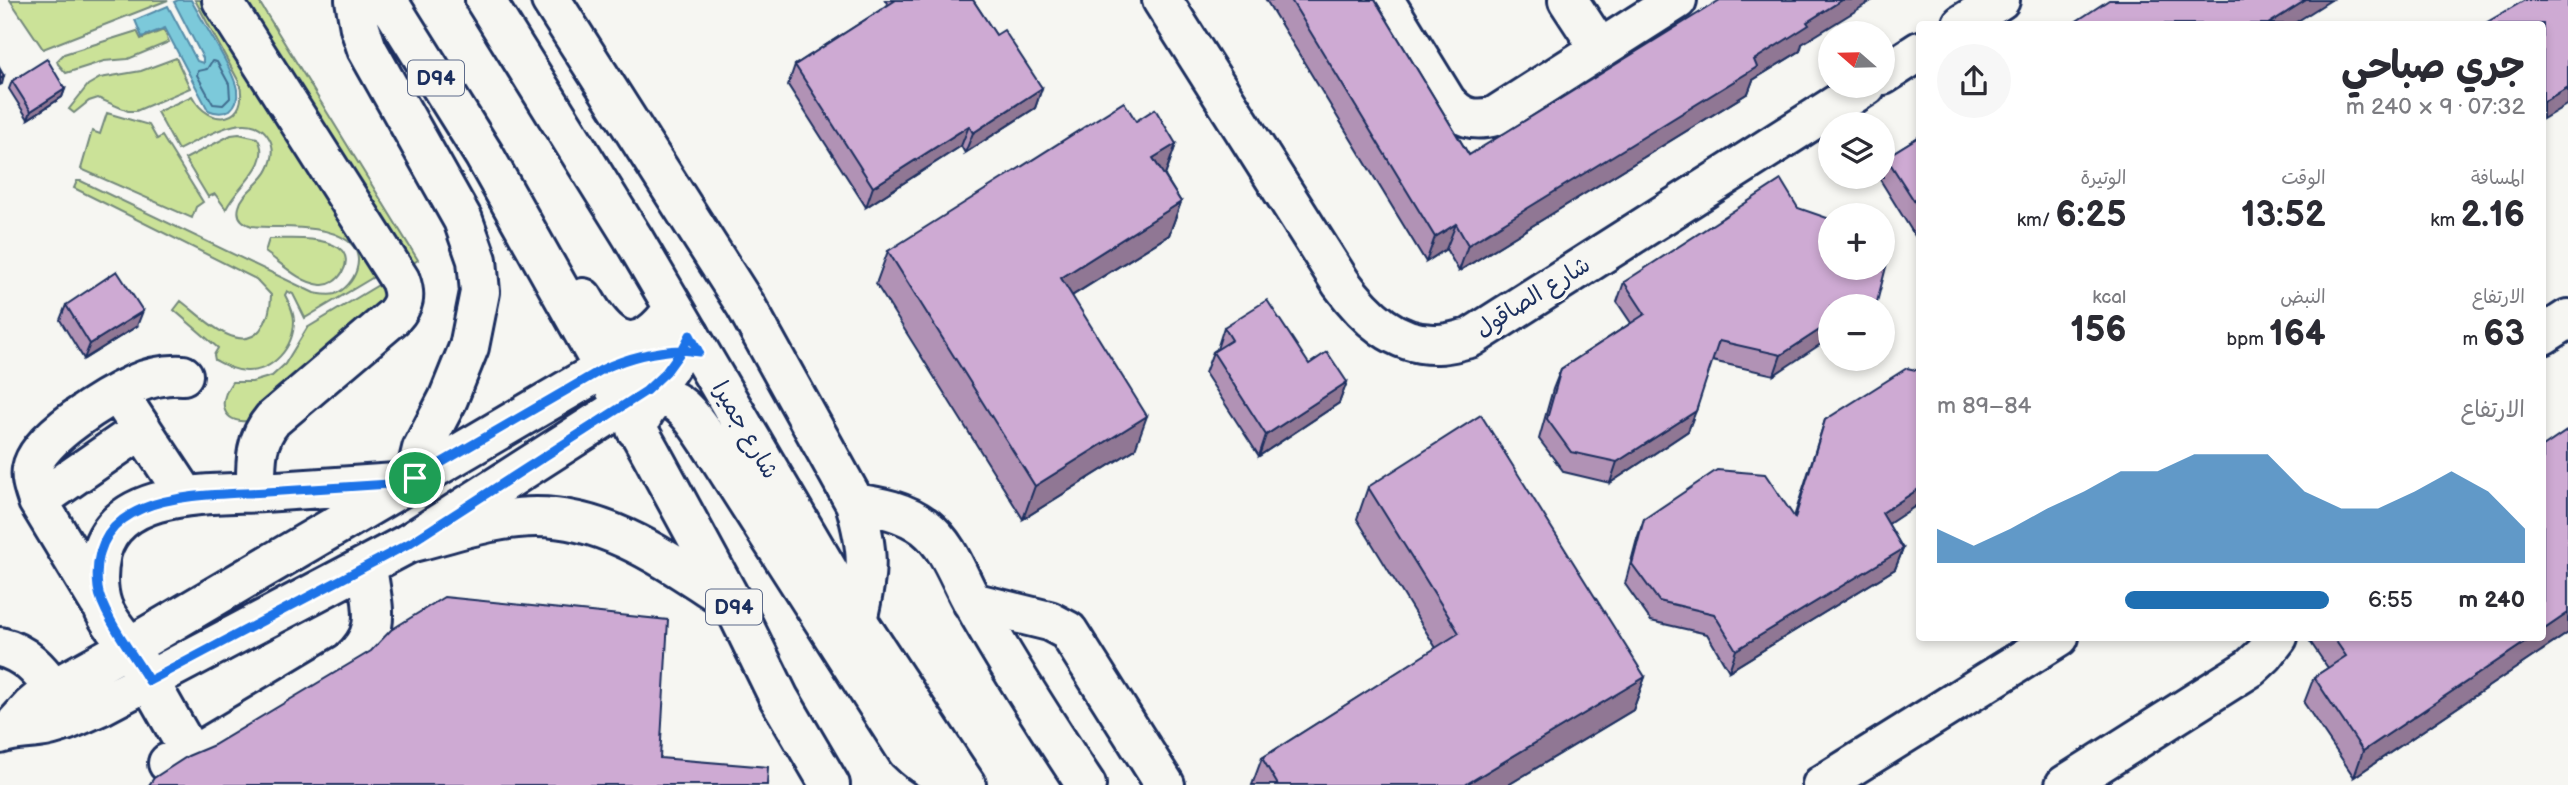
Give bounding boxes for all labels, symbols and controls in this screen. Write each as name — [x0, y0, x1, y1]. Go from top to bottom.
north arrow — [1818, 21, 1895, 98]
map controls — [1818, 21, 1895, 371]
button: share — [1937, 44, 2011, 118]
text: جري صباحي — [2341, 44, 2525, 89]
road number: D94 — [408, 60, 464, 96]
text: 07:32 · 9 × 240 m — [2346, 93, 2525, 121]
button: layers — [1818, 112, 1895, 189]
text: الوتيرة — [2080, 167, 2126, 190]
text: الوقت — [2281, 167, 2326, 190]
text: المسافة — [2471, 167, 2525, 190]
text: 6:25 — [2056, 194, 2126, 237]
text: 13:52 — [2241, 194, 2326, 237]
text: 2.16 — [2460, 194, 2525, 237]
button: + — [1818, 203, 1895, 280]
text: /km — [2017, 209, 2056, 232]
text: km — [2430, 209, 2460, 232]
street label: شارع الصاقول — [1470, 251, 1596, 344]
text: kcal — [2092, 286, 2126, 309]
text: النبض — [2280, 286, 2326, 309]
text: الارتفاع — [2472, 286, 2525, 309]
button: − — [1818, 294, 1895, 371]
text: 156 — [2070, 309, 2126, 352]
text: 164 — [2269, 313, 2326, 356]
text: 63 — [2483, 313, 2525, 356]
text: bpm — [2227, 328, 2269, 351]
text: m — [2462, 328, 2483, 351]
street label: شارع جميرا — [705, 376, 784, 484]
text: 84–89 m — [1937, 392, 2032, 420]
text: الارتفاع — [2461, 396, 2525, 424]
pin — [385, 448, 445, 508]
icon: arrive — [396, 459, 434, 497]
text: 6:55 — [2368, 586, 2413, 614]
text: 240 m — [2458, 586, 2525, 614]
road number: D94 — [706, 590, 762, 624]

